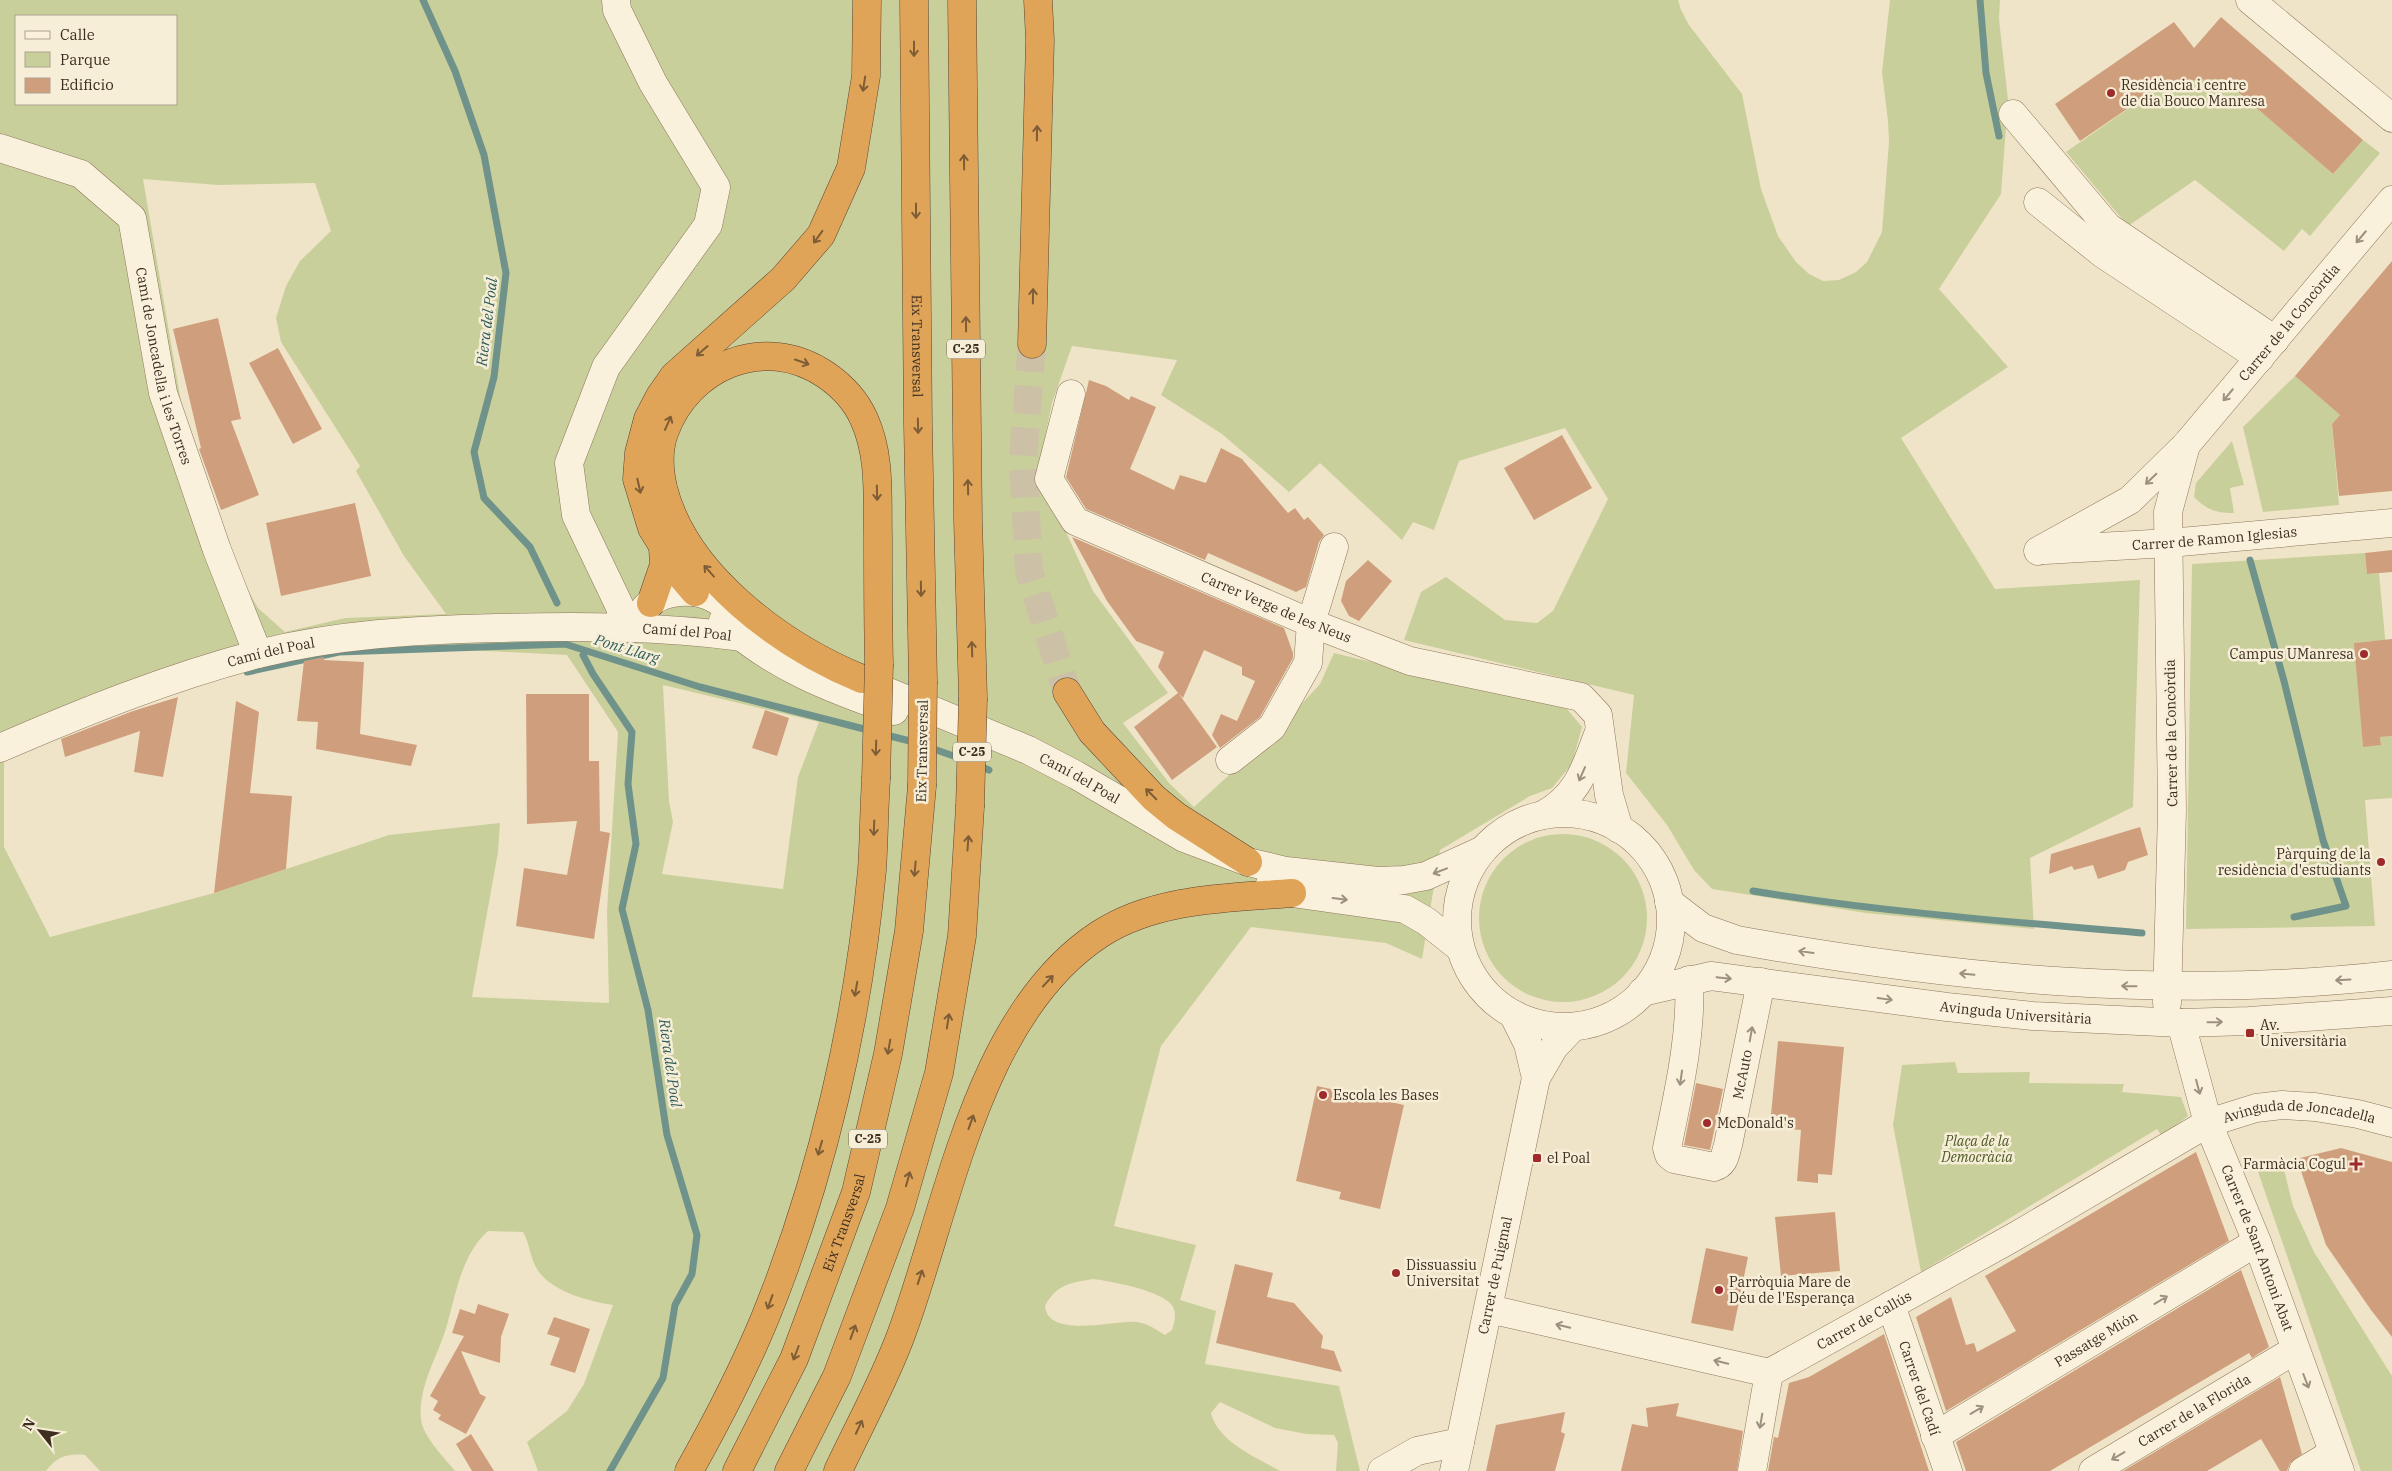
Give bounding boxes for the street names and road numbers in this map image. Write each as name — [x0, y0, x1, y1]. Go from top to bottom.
street label: Carrer de la Concòrdia — [2235, 260, 2344, 385]
street label: Camí de Joncadella i les Torres — [132, 266, 196, 467]
street label: Eix Transversal — [908, 295, 927, 397]
road number: C-25 — [947, 339, 985, 358]
street label: Carrer de Ramon Iglesias — [2131, 523, 2298, 554]
street label: Carrer Verge de les Neus — [1198, 568, 1354, 647]
street label: Camí del Poal — [642, 619, 733, 645]
street label: Camí del Poal — [225, 633, 316, 671]
street label: Carrer de la Concòrdia — [2161, 659, 2181, 807]
street label: Eix Transversal — [912, 700, 932, 802]
road number: C-25 — [953, 742, 991, 762]
street label: Camí del Poal — [1036, 749, 1123, 808]
street label: Avinguda Universitària — [1939, 997, 2093, 1028]
street label: McAuto — [1728, 1048, 1756, 1101]
street label: Avinguda de Joncadella — [2221, 1096, 2378, 1127]
road number: C-25 — [849, 1130, 887, 1148]
street label: Carrer de Sant Antoni Abat — [2217, 1162, 2298, 1334]
street label: Eix Transversal — [818, 1172, 869, 1274]
street label: Carrer de Puigmal — [1474, 1215, 1516, 1336]
street label: Carrer de Callús — [1813, 1287, 1915, 1354]
street label: Passatge Mión — [2051, 1307, 2141, 1371]
street label: Carrer del Cadí — [1895, 1338, 1944, 1438]
street label: Carrer de la Florida — [2135, 1370, 2254, 1451]

